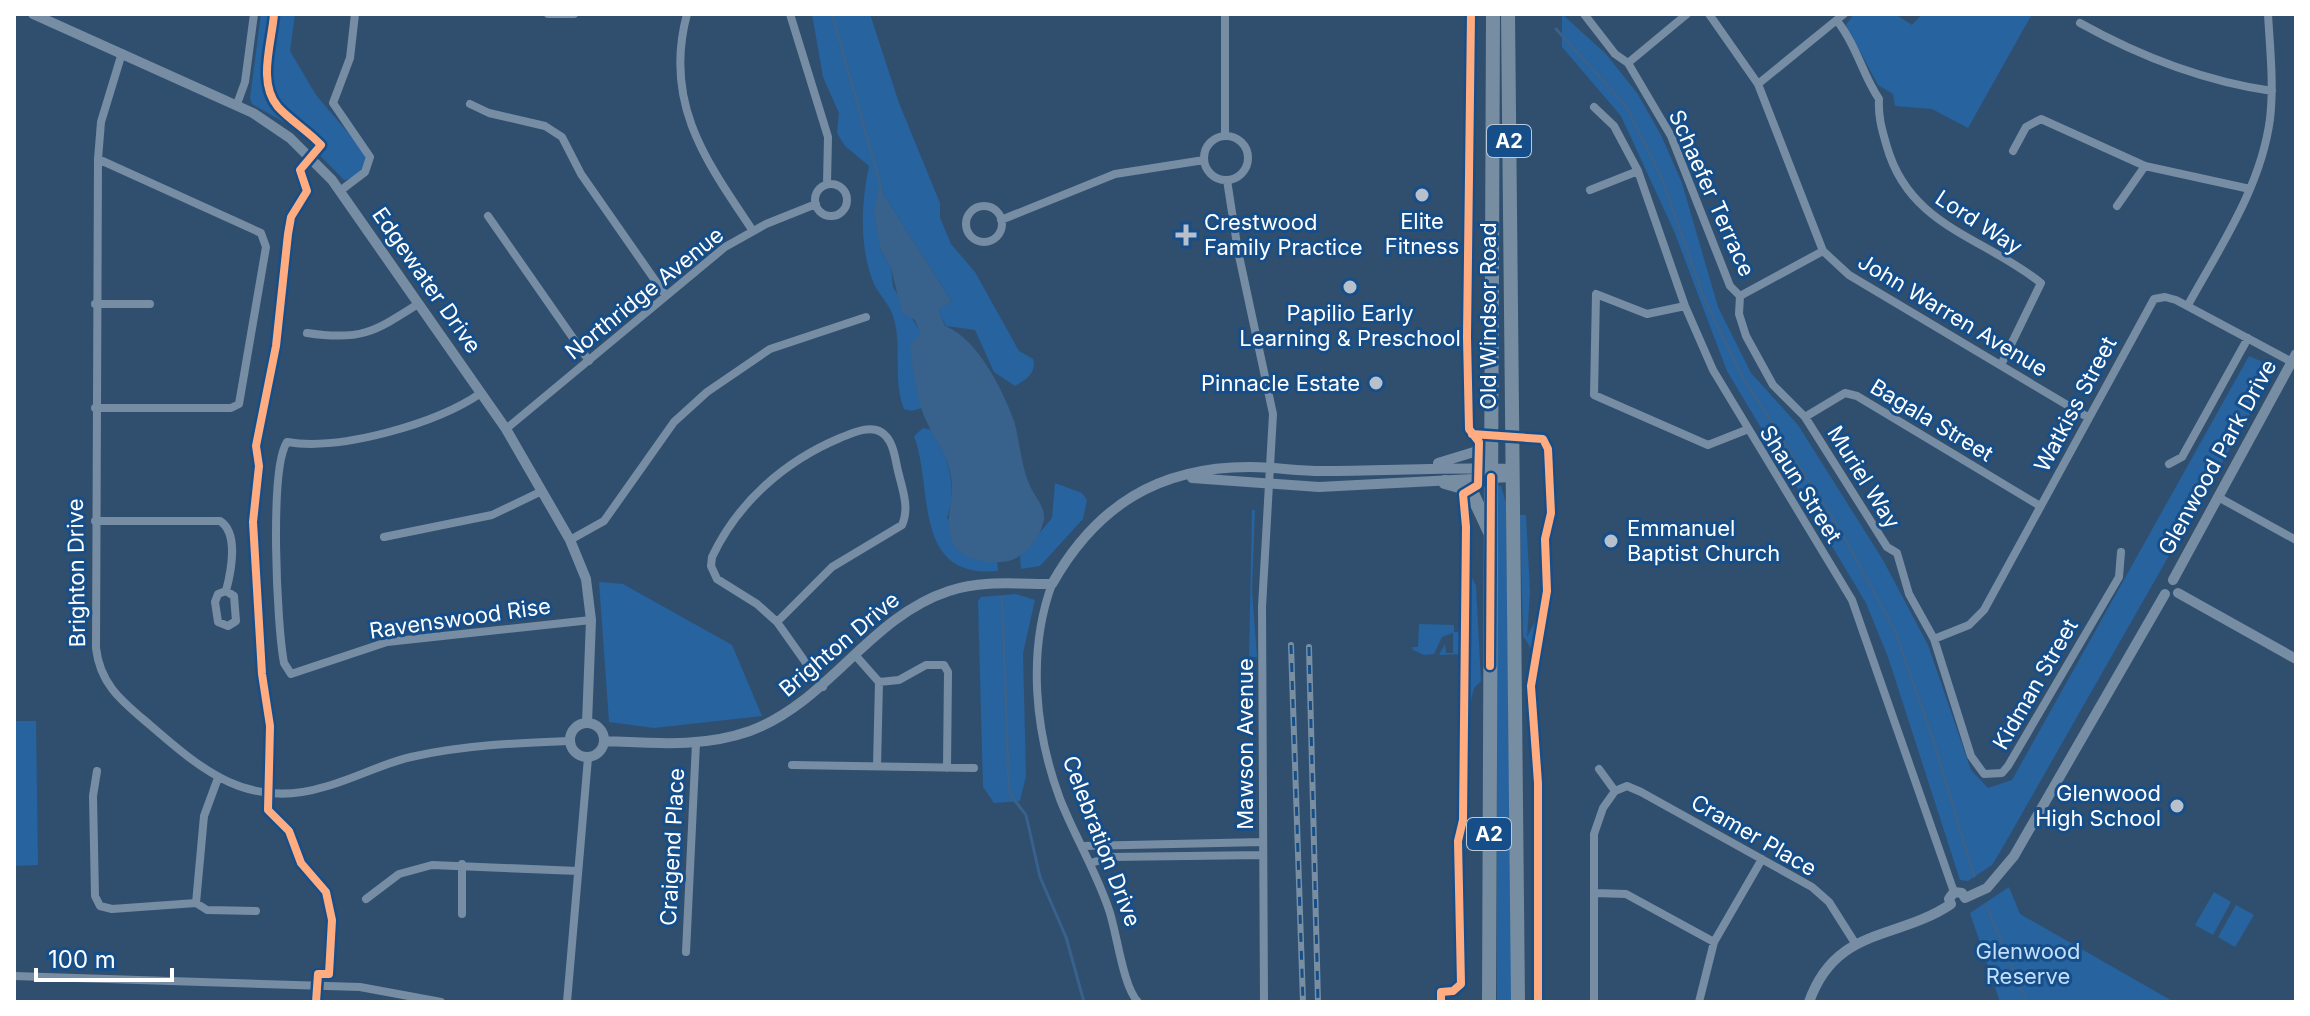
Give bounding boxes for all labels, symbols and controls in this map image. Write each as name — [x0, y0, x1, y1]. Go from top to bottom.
street label: Schaefer Terrace — [1664, 106, 1760, 280]
road number: A2 — [1487, 125, 1531, 157]
street label: Lord Way — [1931, 184, 2027, 260]
marker: Elite Fitness — [1413, 186, 1431, 204]
street label: Edgewater Drive — [367, 202, 487, 358]
place label: Elite Fitness — [1385, 208, 1459, 259]
place label: Crestwood Family Practice — [1204, 209, 1363, 260]
street label: Northridge Avenue — [560, 221, 728, 365]
street label: Old Windsor Road — [1475, 222, 1501, 410]
marker: Crestwood Family Practice — [1175, 224, 1197, 246]
street label: John Warren Avenue — [1853, 248, 2053, 382]
marker: Papilio Early Learning & Preschool — [1341, 278, 1359, 296]
place label: Papilio Early Learning & Preschool — [1239, 300, 1461, 351]
street label: Watkiss Street — [2029, 332, 2121, 476]
street label: Glenwood Park Drive — [2153, 355, 2281, 559]
place label: Pinnacle Estate — [1201, 370, 1360, 396]
street label: Bagala Street — [1866, 373, 1998, 467]
marker: Pinnacle Estate — [1367, 374, 1385, 392]
street label: Shaun Street — [1755, 420, 1847, 548]
street label: Muriel Way — [1822, 421, 1906, 533]
street label: Brighton Drive — [62, 498, 90, 648]
place label: Emmanuel Baptist Church — [1627, 515, 1780, 566]
marker: Emmanuel Baptist Church — [1602, 532, 1620, 550]
street label: Brighton Drive — [774, 586, 904, 702]
street label: Ravenswood Rise — [368, 592, 552, 644]
street label: Kidman Street — [1987, 614, 2083, 754]
street label: Mawson Avenue — [1232, 658, 1258, 830]
street label: Celebration Drive — [1057, 752, 1147, 930]
street label: Craigend Place — [655, 767, 689, 927]
place label: Glenwood High School — [2035, 780, 2161, 831]
street label: Cramer Place — [1687, 789, 1821, 881]
marker: Glenwood High School — [2168, 797, 2186, 815]
road number: A2 — [1467, 818, 1511, 850]
scale bar — [36, 932, 172, 982]
park label: Glenwood Reserve — [1975, 938, 2081, 989]
text: 100 m — [48, 945, 116, 974]

